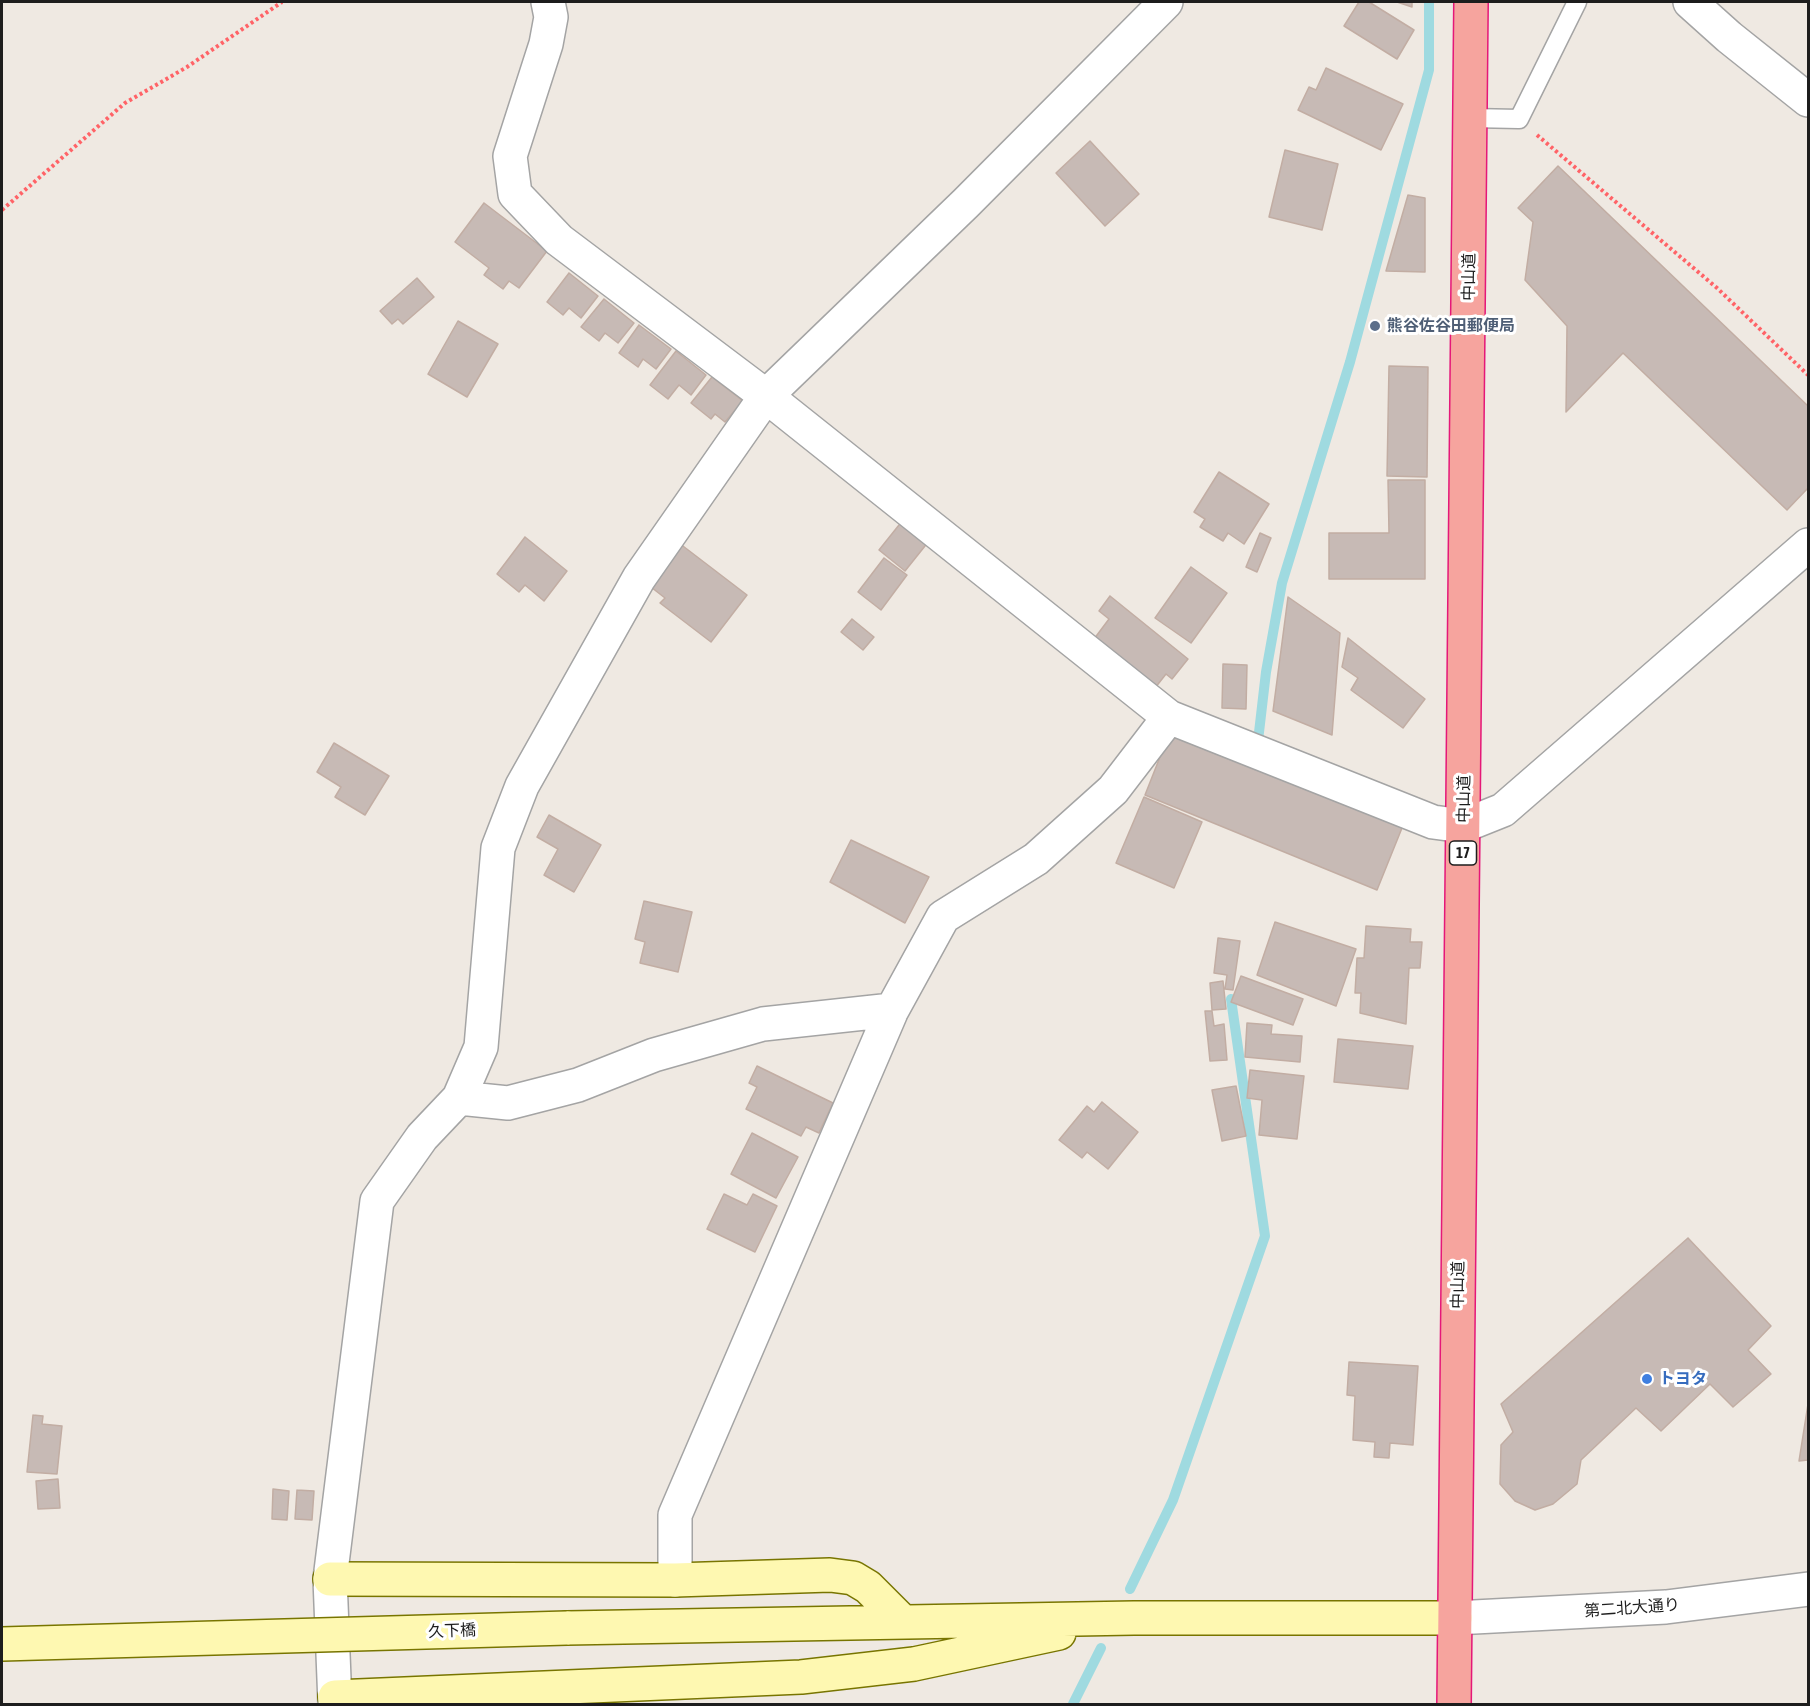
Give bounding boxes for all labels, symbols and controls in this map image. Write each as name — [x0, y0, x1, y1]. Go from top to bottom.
street label: 中山道 — [1459, 253, 1479, 301]
place label: 熊谷佐谷田郵便局 — [1387, 316, 1515, 336]
marker: 熊谷佐谷田郵便局 — [1368, 319, 1382, 333]
street label: 中山道 — [1454, 775, 1474, 823]
road number: 17 — [1450, 841, 1476, 865]
street label: 中山道 — [1448, 1261, 1468, 1309]
place label: トヨタ — [1659, 1369, 1707, 1389]
marker: トヨタ — [1640, 1372, 1654, 1386]
street label: 第二北大通り — [1583, 1595, 1681, 1621]
street label: 久下橋 — [428, 1621, 476, 1641]

